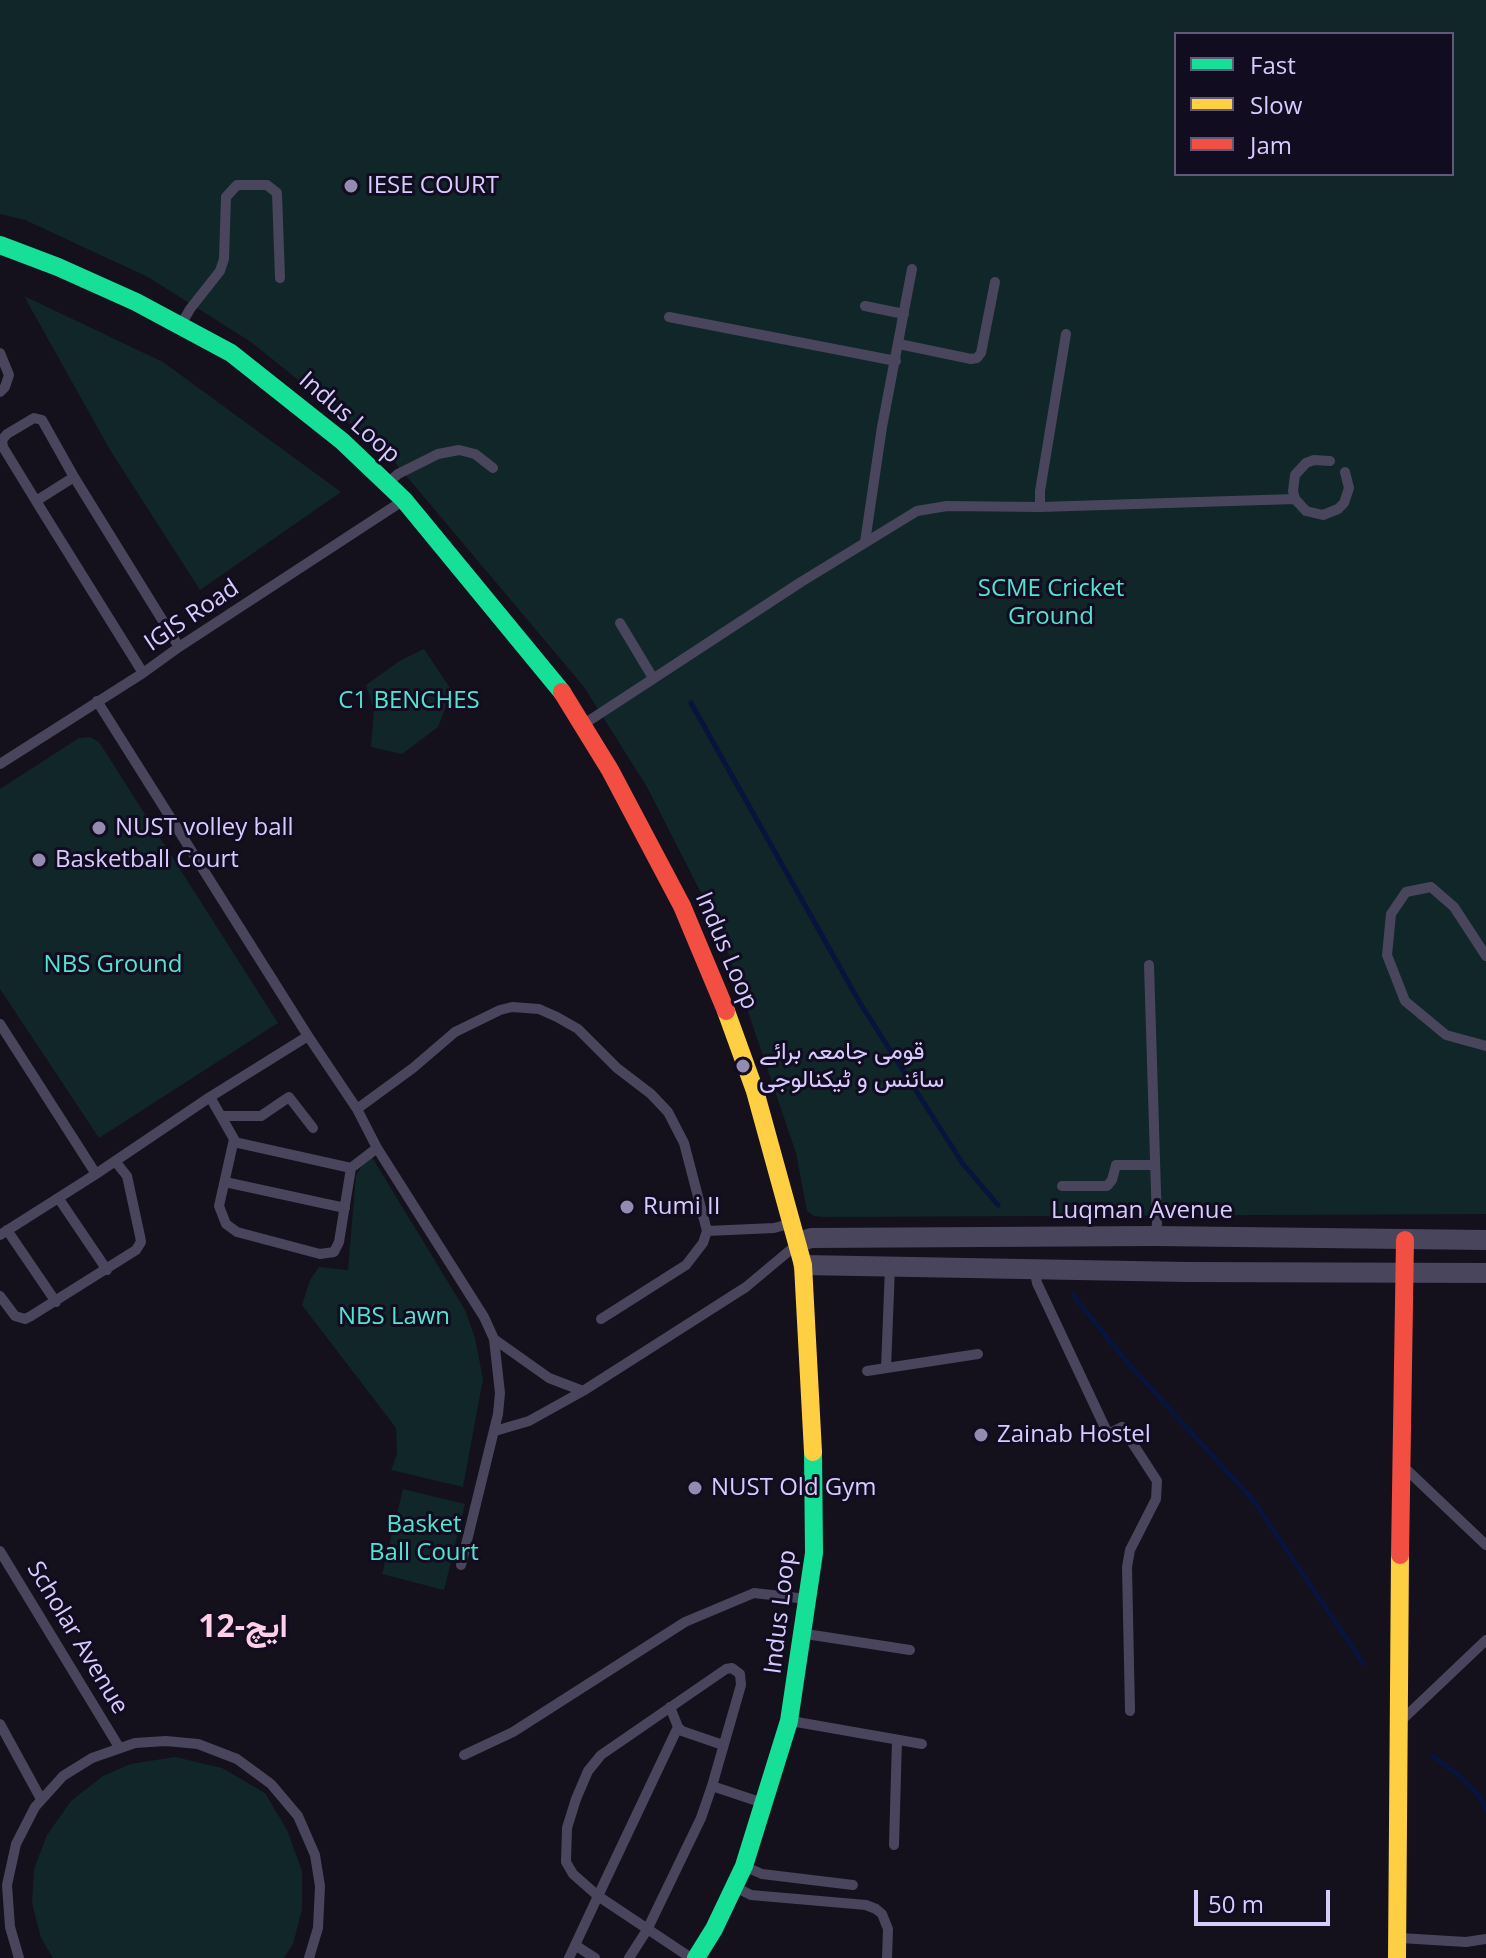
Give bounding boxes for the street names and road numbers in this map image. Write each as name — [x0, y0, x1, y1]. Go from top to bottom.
street label: Indus Loop — [293, 366, 405, 470]
street label: IGIS Road — [139, 574, 245, 658]
street label: Indus Loop — [688, 888, 764, 1014]
street label: Luqman Avenue — [1051, 1197, 1233, 1225]
street label: Indus Loop — [759, 1548, 803, 1676]
street label: Scholar Avenue — [20, 1557, 134, 1719]

